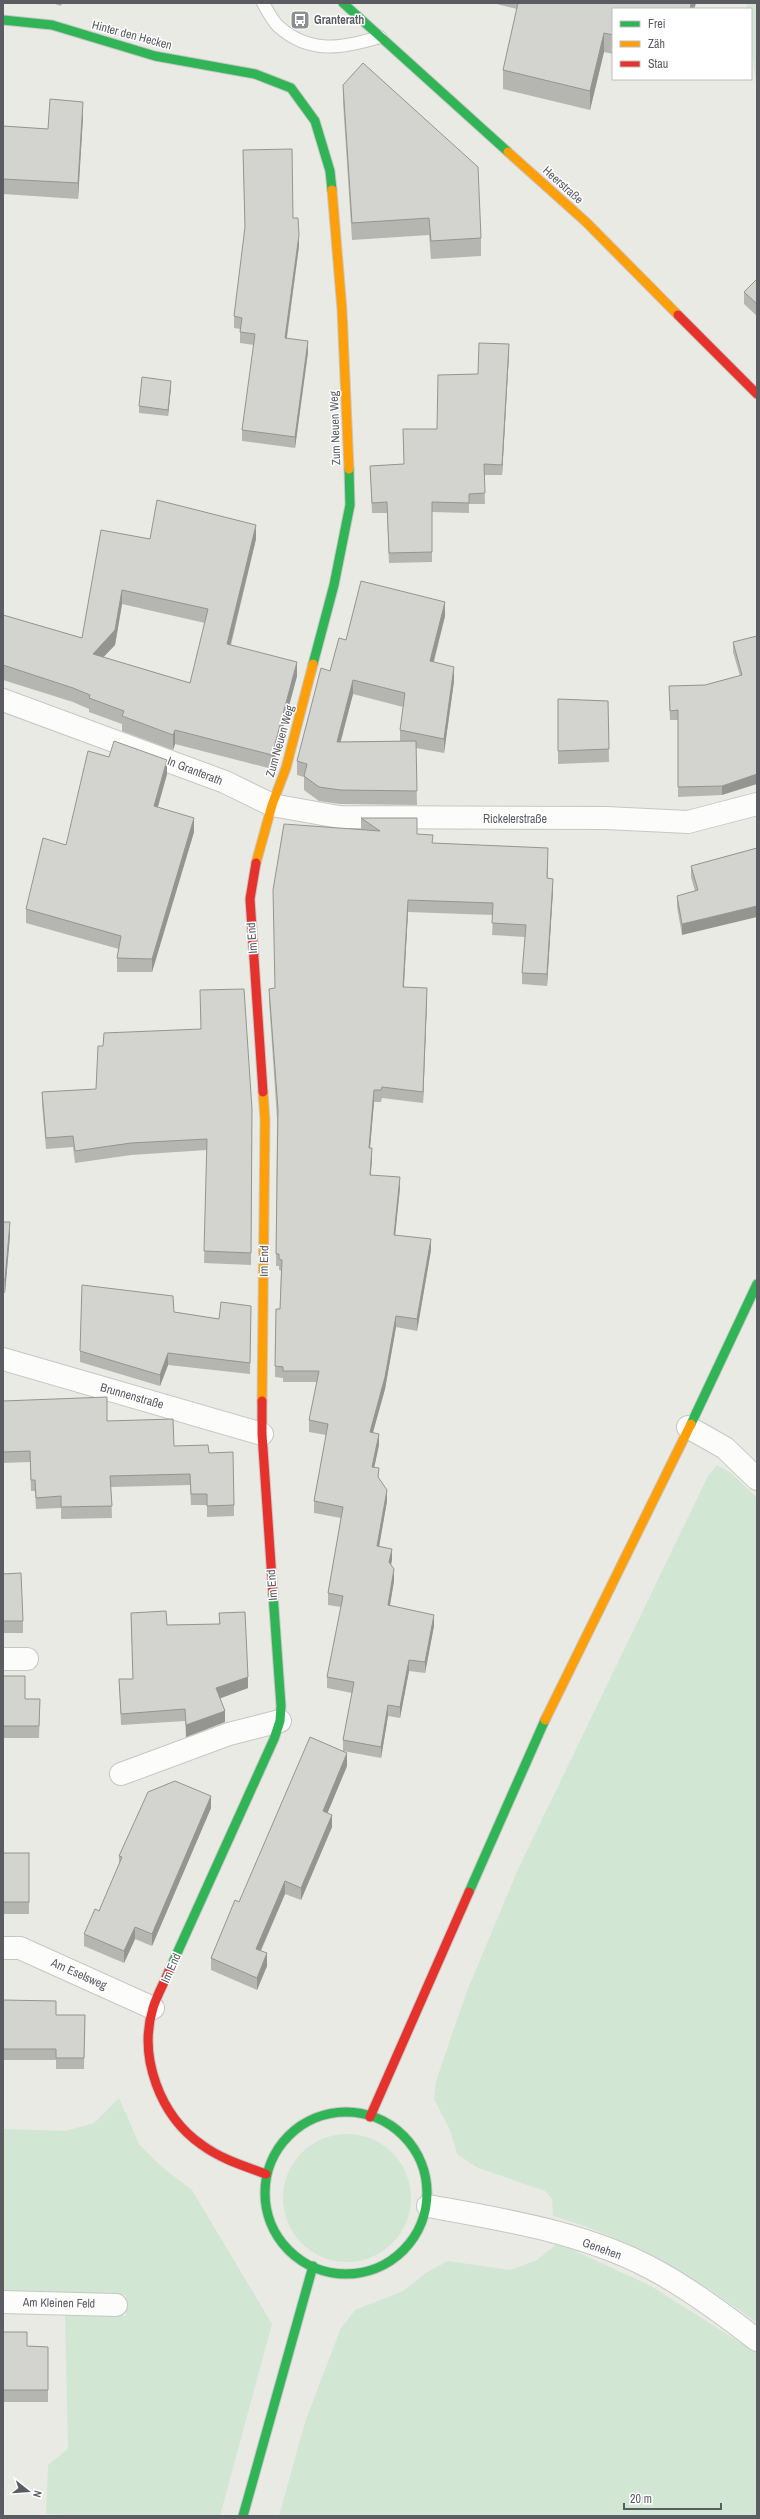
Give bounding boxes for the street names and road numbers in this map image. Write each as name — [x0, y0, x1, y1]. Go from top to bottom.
street label: Hinter den Hecken — [90, 17, 174, 53]
street label: Heerstraße — [539, 163, 587, 207]
street label: Zum Neuen Weg — [326, 390, 344, 465]
street label: Zum Neuen Weg — [262, 703, 298, 779]
street label: In Granterath — [165, 753, 225, 789]
street label: Rickelerstraße — [483, 811, 547, 827]
street label: Im End — [243, 922, 261, 954]
street label: Im End — [256, 1245, 272, 1277]
street label: Brunnenstraße — [99, 1379, 165, 1413]
street label: Im End — [263, 1569, 281, 1601]
street label: Im End — [157, 1951, 185, 1985]
street label: Am Eselsweg — [48, 1954, 110, 1994]
street label: Genehen — [580, 2235, 624, 2263]
street label: Am Kleinen Feld — [22, 2294, 95, 2312]

